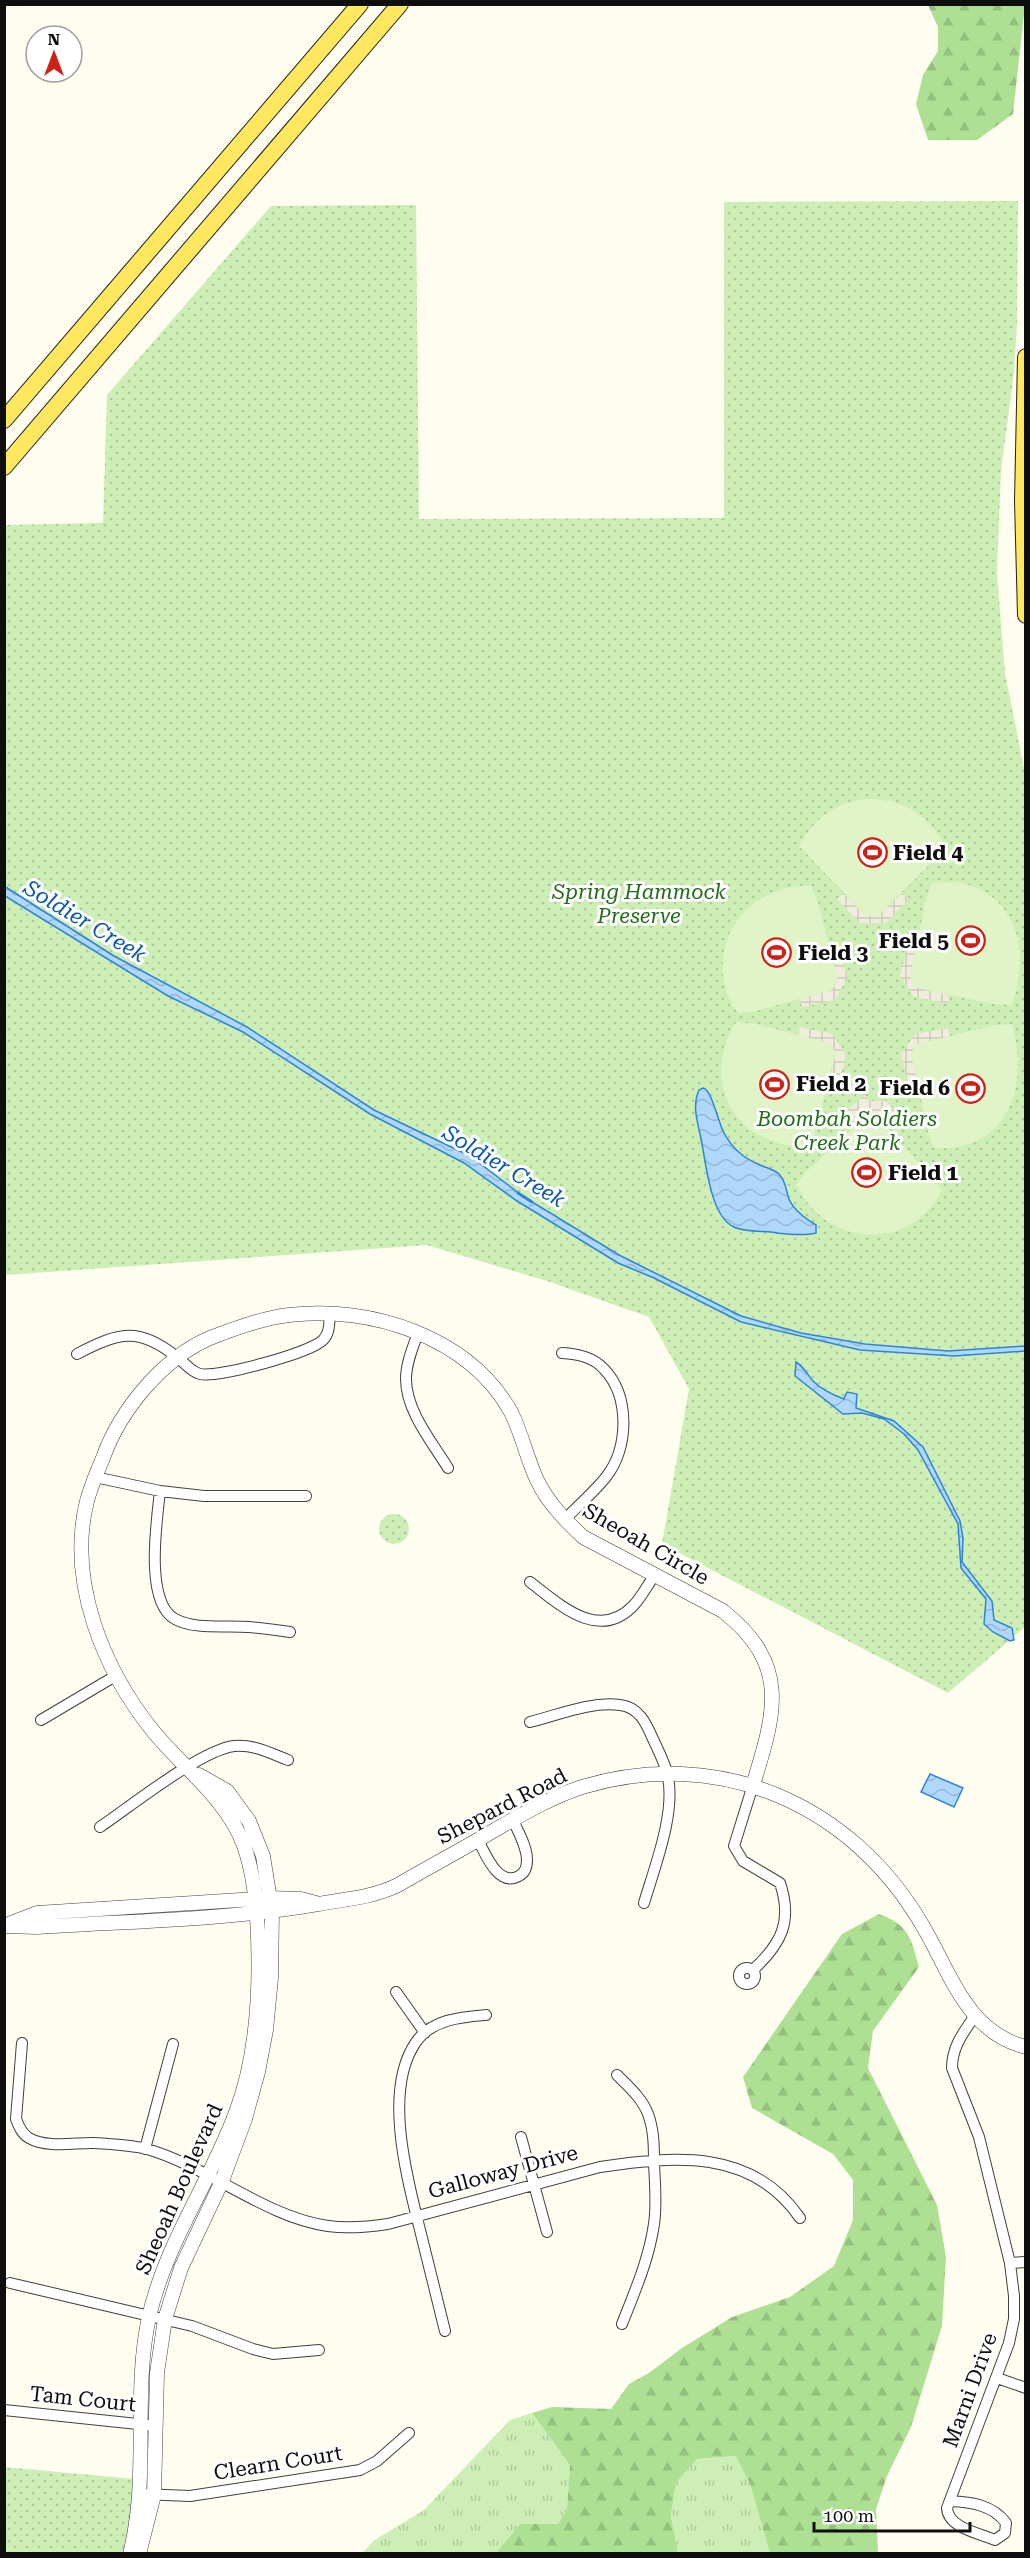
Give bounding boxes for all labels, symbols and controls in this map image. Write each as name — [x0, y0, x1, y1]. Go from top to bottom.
north arrow — [24, 24, 84, 84]
text: N — [48, 30, 60, 49]
sports icon: Field 4 — [856, 837, 888, 869]
place label: Field 4 — [893, 841, 964, 865]
water label: Soldier Creek — [19, 874, 151, 967]
park label: Spring Hammock Preserve — [551, 880, 726, 928]
sports icon: Field 5 — [954, 925, 986, 957]
place label: Field 5 — [879, 929, 949, 953]
sports icon: Field 3 — [761, 937, 793, 969]
place label: Field 3 — [798, 941, 869, 965]
sports icon: Field 2 — [759, 1068, 791, 1100]
place label: Field 2 — [796, 1072, 866, 1096]
sports icon: Field 6 — [955, 1072, 987, 1104]
place label: Field 6 — [880, 1076, 950, 1100]
park label: Boombah Soldiers Creek Park — [756, 1107, 937, 1155]
water label: Soldier Creek — [438, 1119, 570, 1212]
sports icon: Field 1 — [851, 1157, 883, 1189]
place label: Field 1 — [888, 1161, 959, 1185]
street label: Sheoah Circle — [579, 1498, 713, 1590]
street label: Shepard Road — [433, 1763, 571, 1849]
street label: Sheoah Boulevard — [131, 2099, 228, 2278]
street label: Galloway Drive — [426, 2140, 580, 2204]
street label: Marni Drive — [938, 2329, 1002, 2451]
street label: Tam Court — [29, 2382, 137, 2417]
street label: Clearn Court — [212, 2441, 344, 2485]
scale bar — [814, 2495, 970, 2533]
text: 100 m — [823, 2505, 874, 2526]

